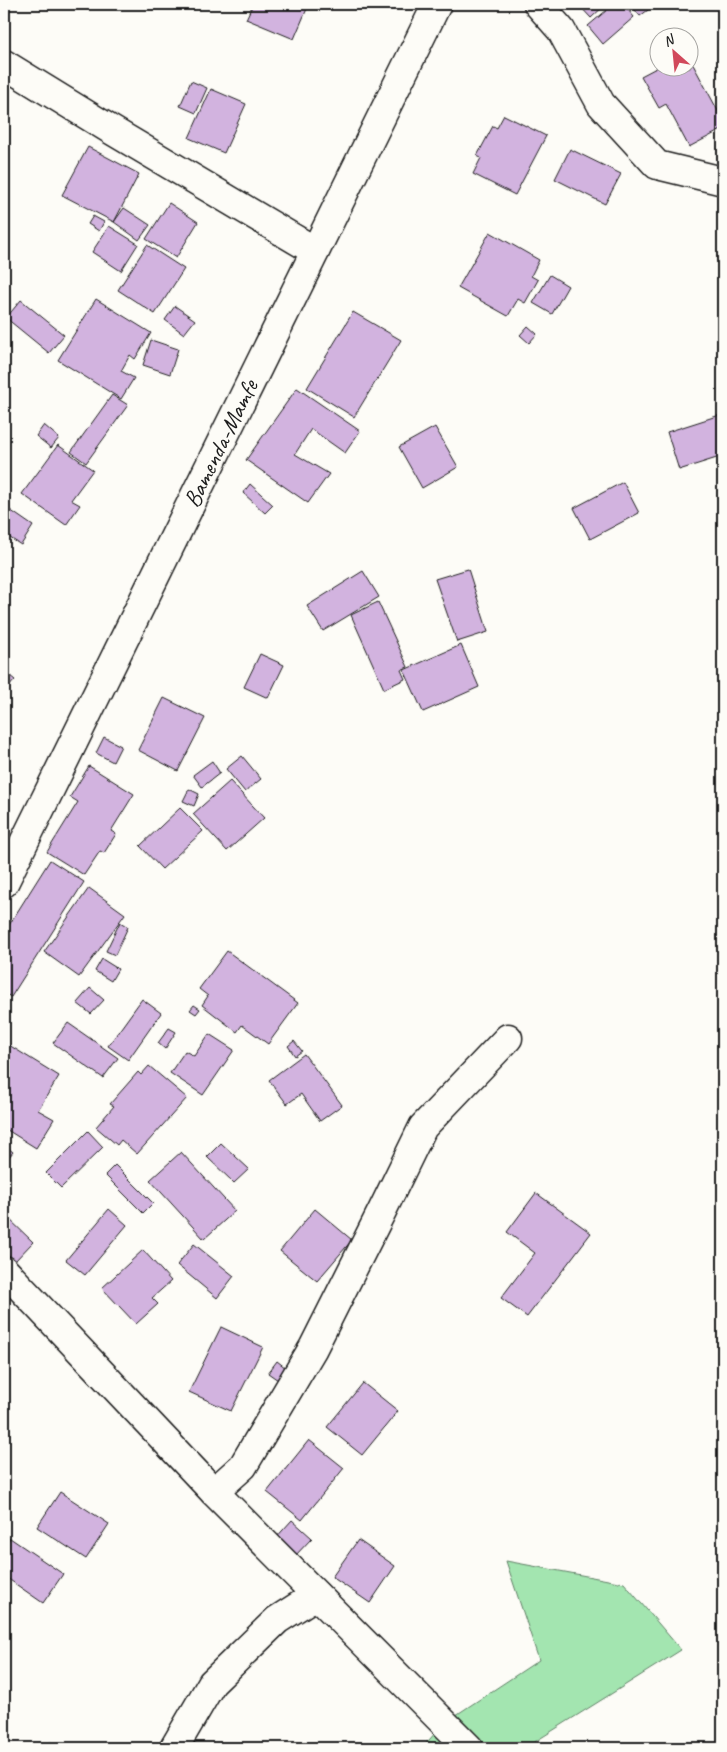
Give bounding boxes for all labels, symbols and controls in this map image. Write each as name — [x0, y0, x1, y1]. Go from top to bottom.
north arrow — [650, 28, 700, 78]
text: N — [661, 30, 678, 50]
street label: Bamenda-Mamfe — [177, 373, 265, 512]

